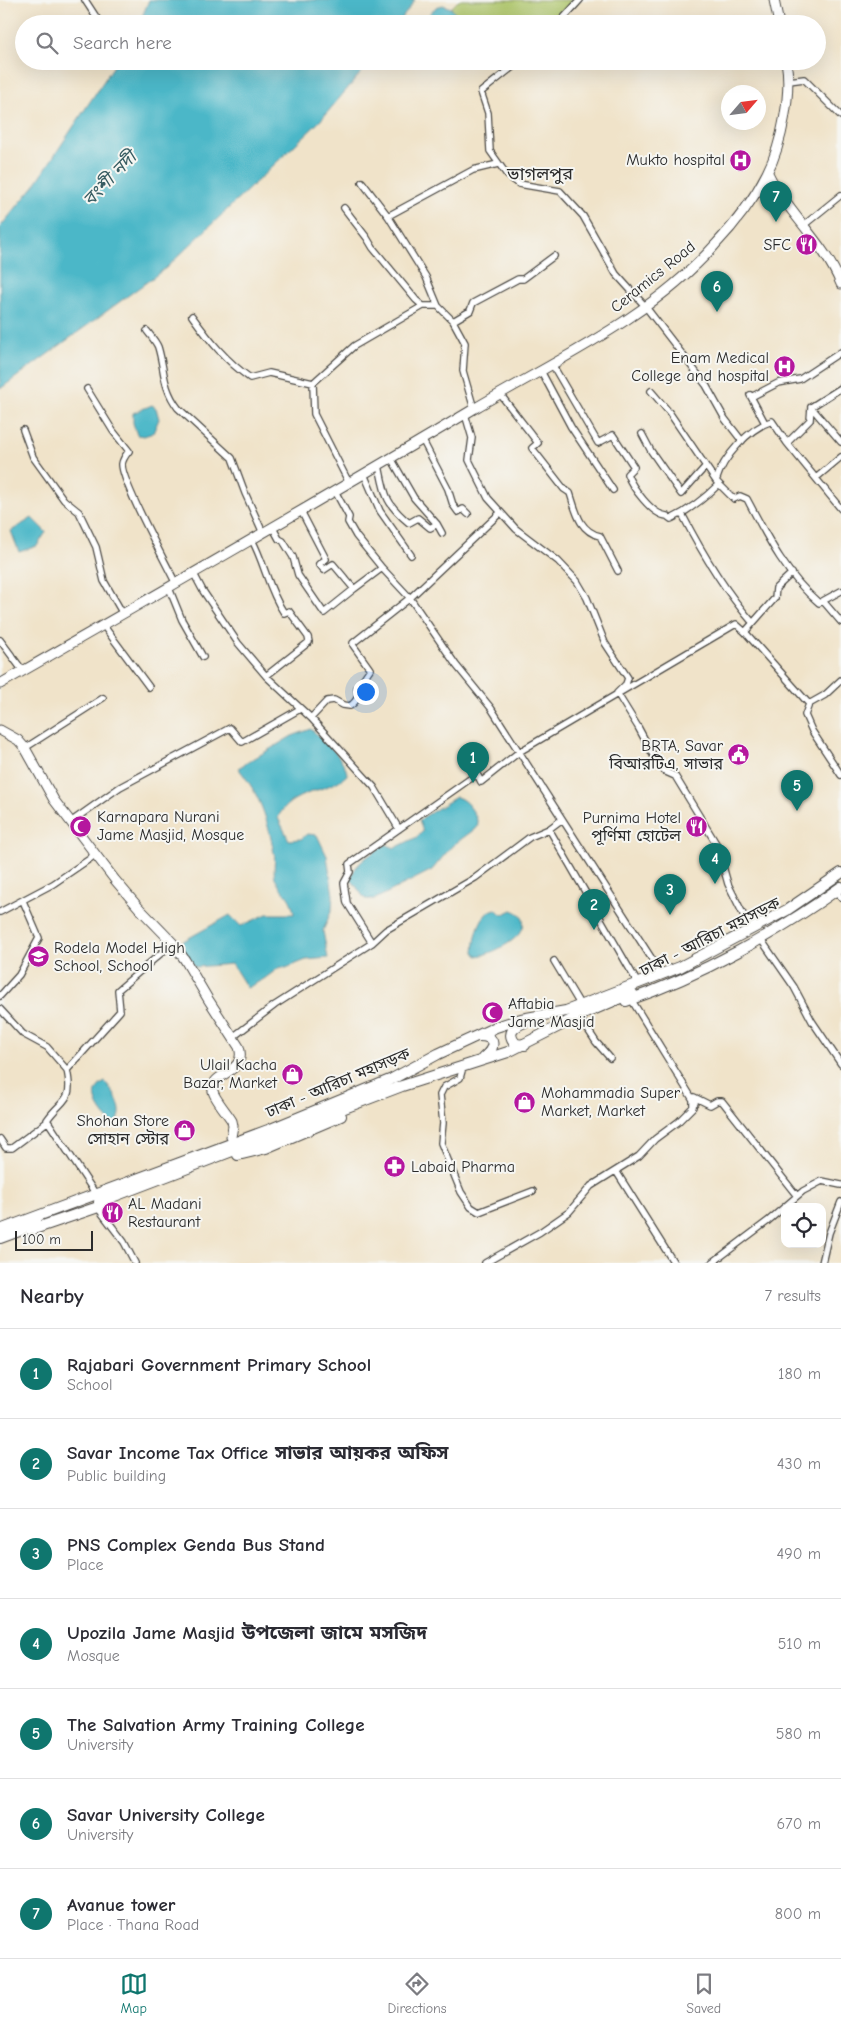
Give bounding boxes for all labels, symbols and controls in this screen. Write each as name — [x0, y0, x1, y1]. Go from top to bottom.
search box — [15, 15, 826, 70]
icon: search — [33, 29, 61, 57]
text: Search here — [73, 32, 172, 54]
north arrow — [721, 85, 766, 130]
water label: বংশী নদী — [78, 145, 143, 210]
hospital icon: Mukto hospital — [729, 148, 753, 172]
place label: Mukto hospital — [626, 151, 725, 169]
district label: ভাগলপুর — [506, 164, 573, 185]
pin: 7 — [760, 181, 792, 222]
restaurant icon: SFC — [795, 233, 819, 257]
place label: SFC — [764, 236, 791, 254]
street label: Ceramics Road — [607, 238, 699, 316]
pin: 6 — [701, 271, 733, 312]
place label: Enam Medical College and hospital — [631, 349, 769, 385]
hospital icon: Enam Medical College and hospital — [773, 355, 797, 379]
your location — [353, 679, 379, 705]
place label: BRTA, Savar বিআরটিএ, সাভার — [608, 737, 724, 773]
pin: 1 — [457, 742, 489, 783]
public building icon: BRTA, Savar বিআরটিএ, সাভার — [727, 743, 751, 767]
pin: 5 — [781, 770, 813, 811]
place label: Karnapara Nurani Jame Masjid, Mosque — [97, 808, 244, 844]
place label: Purnima Hotel পূর্ণিমা হোটেল — [583, 809, 681, 845]
mosque icon: Karnapara Nurani Jame Masjid, Mosque — [69, 814, 93, 838]
restaurant icon: Purnima Hotel পূর্ণিমা হোটেল — [685, 815, 709, 839]
pin: 4 — [699, 843, 731, 884]
pin: 3 — [654, 874, 686, 915]
pin: 2 — [578, 889, 610, 930]
street label: ঢাকা - আরিচা মহাসড়ক — [636, 892, 784, 981]
place label: Rodela Model High School, School — [54, 939, 185, 975]
school or university icon: Rodela Model High School, School — [26, 945, 50, 969]
place label: Aftabia Jame Masjid — [508, 995, 594, 1031]
mosque icon: Aftabia Jame Masjid — [480, 1001, 504, 1025]
street label: ঢাকা - আরিচা মহাসড়ক — [262, 1043, 414, 1122]
place label: Ulail Kacha Bazar, Market — [183, 1056, 277, 1092]
shop icon: Ulail Kacha Bazar, Market — [281, 1062, 305, 1086]
place label: Mohammadia Super Market, Market — [541, 1084, 681, 1120]
shop icon: Mohammadia Super Market, Market — [513, 1090, 537, 1114]
place label: Shohan Store সোহান স্টোর — [77, 1112, 169, 1148]
shop icon: Shohan Store সোহান স্টোর — [173, 1118, 197, 1142]
pharmacy icon: Labaid Pharma — [383, 1155, 407, 1179]
place label: Labaid Pharma — [411, 1158, 515, 1176]
place label: AL Madani Restaurant — [128, 1195, 202, 1231]
restaurant icon: AL Madani Restaurant — [100, 1201, 124, 1225]
map controls — [781, 1203, 826, 1248]
button: locate — [781, 1203, 826, 1248]
scale bar — [15, 1228, 92, 1251]
text: 100 m — [22, 1231, 61, 1248]
text: Nearby — [20, 1284, 84, 1308]
text: 7 results — [764, 1287, 821, 1305]
text: Rajabari Government Primary School — [67, 1354, 371, 1376]
text: 1 — [33, 1365, 39, 1383]
text: 180 m — [778, 1365, 821, 1383]
text: School — [67, 1376, 113, 1394]
text: Savar Income Tax Office সাভার আয়কর অফিস — [67, 1442, 449, 1464]
text: 2 — [32, 1455, 40, 1473]
text: 430 m — [777, 1455, 821, 1473]
text: Public building — [67, 1467, 166, 1485]
text: PNS Complex Genda Bus Stand — [67, 1534, 325, 1556]
text: 3 — [32, 1545, 40, 1563]
text: 490 m — [776, 1545, 821, 1563]
text: Place — [67, 1556, 103, 1574]
text: Upozila Jame Masjid উপজেলা জামে মসজিদ — [67, 1622, 427, 1644]
text: 4 — [32, 1635, 40, 1653]
text: 510 m — [778, 1635, 821, 1653]
text: Mosque — [67, 1647, 120, 1665]
text: The Salvation Army Training College — [67, 1714, 365, 1736]
text: 5 — [32, 1725, 40, 1743]
text: 580 m — [776, 1725, 821, 1743]
text: University — [67, 1736, 133, 1754]
text: Savar University College — [67, 1804, 265, 1826]
text: 6 — [32, 1815, 40, 1833]
text: 670 m — [776, 1815, 821, 1833]
text: University — [67, 1826, 133, 1844]
text: Avanue tower — [67, 1894, 176, 1916]
text: 7 — [32, 1905, 40, 1923]
text: 800 m — [775, 1905, 821, 1923]
text: Place · Thana Road — [67, 1916, 199, 1934]
tab: Map — [120, 1970, 148, 2017]
tab: Directions — [387, 1970, 447, 2017]
tab: Saved — [686, 1970, 721, 2017]

